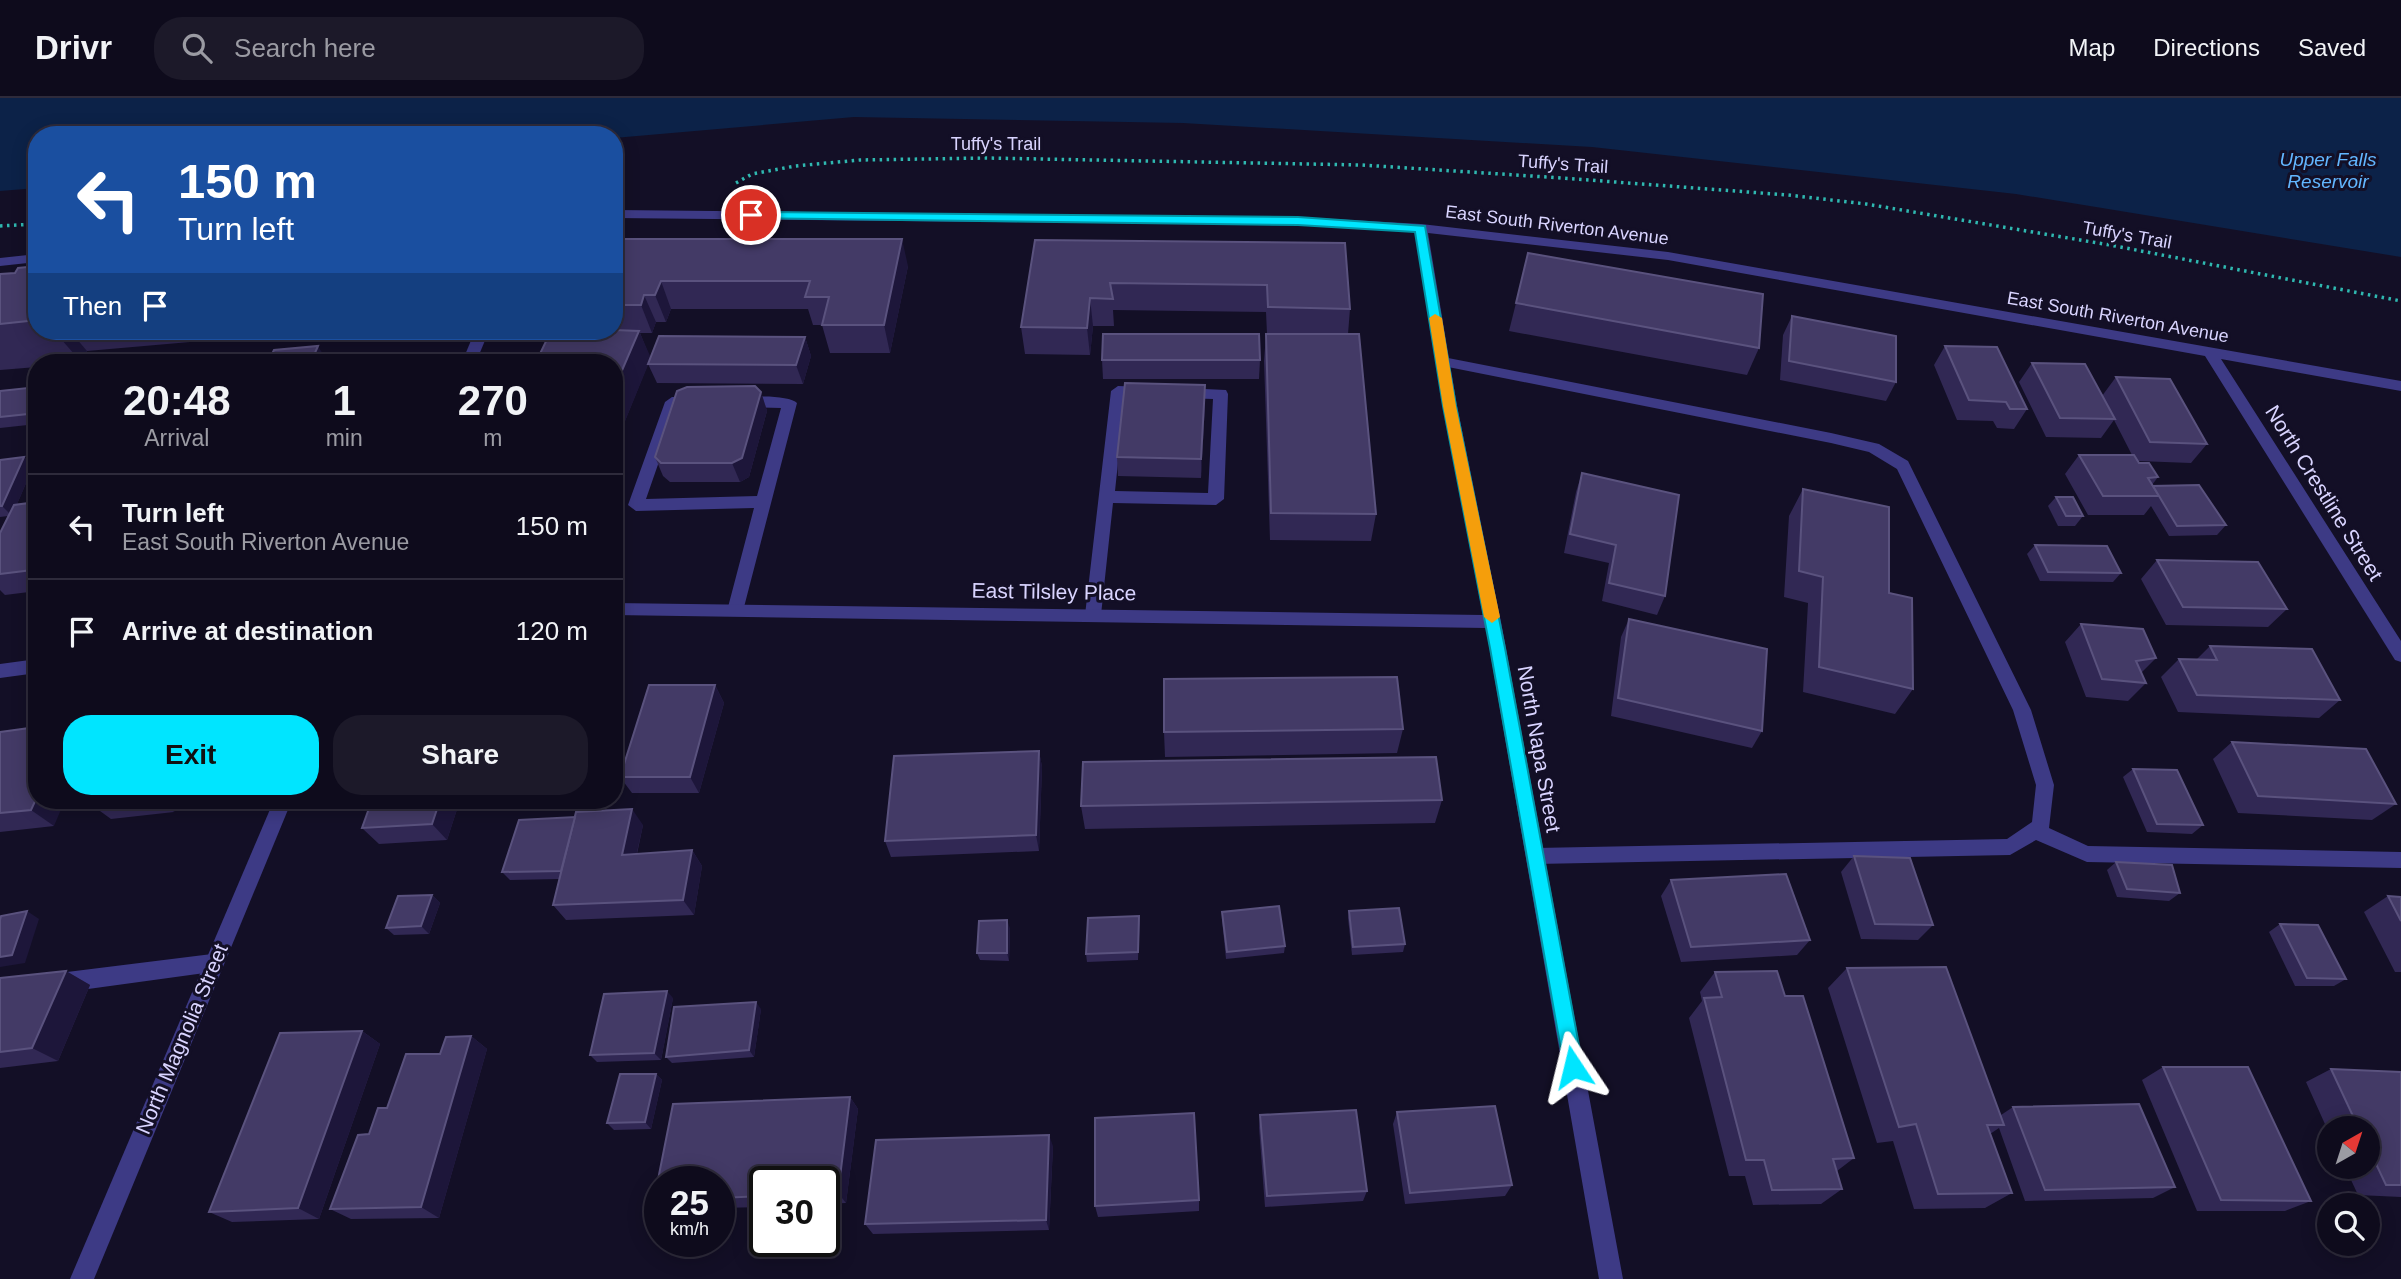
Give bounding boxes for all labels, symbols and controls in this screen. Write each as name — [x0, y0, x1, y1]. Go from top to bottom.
search box — [154, 17, 644, 80]
text: Drivr — [35, 29, 112, 66]
icon: search — [178, 29, 216, 67]
text: Search here — [234, 33, 376, 63]
text: Map — [2069, 34, 2115, 61]
text: Directions — [2153, 34, 2260, 61]
text: Saved — [2298, 34, 2366, 61]
street label: Tuffy's Trail — [951, 134, 1041, 154]
water label: Upper Falls Reservoir — [2279, 149, 2377, 192]
street label: Tuffy's Trail — [1517, 151, 1609, 177]
icon: left — [63, 154, 154, 245]
text: 150 m — [178, 154, 317, 208]
pin — [721, 185, 781, 245]
icon: arrive — [732, 196, 770, 234]
street label: East South Riverton Avenue — [1444, 201, 1670, 249]
text: Turn left — [178, 211, 294, 247]
street label: Tuffy's Trail — [2081, 217, 2173, 253]
icon: arrive — [136, 287, 174, 325]
street label: East South Riverton Avenue — [2006, 288, 2230, 346]
text: Then — [63, 291, 122, 321]
text: 20:48 — [123, 377, 231, 424]
text: 1 — [332, 377, 356, 424]
text: 270 — [458, 377, 528, 424]
street label: North Crestline Street — [2261, 401, 2388, 585]
text: Arrival — [144, 425, 209, 451]
text: min — [326, 425, 363, 451]
text: m — [483, 425, 502, 451]
text: Turn left — [122, 498, 224, 528]
icon: left — [63, 508, 101, 546]
text: 150 m — [516, 511, 588, 541]
text: East South Riverton Avenue — [122, 529, 409, 555]
street label: East Tilsley Place — [972, 579, 1136, 604]
icon: arrive — [63, 613, 101, 651]
text: Arrive at destination — [122, 616, 373, 646]
text: 120 m — [516, 616, 588, 646]
street label: North Napa Street — [1513, 664, 1566, 834]
button: Exit — [63, 715, 319, 795]
button: Share — [333, 715, 588, 795]
street label: North Magnolia Street — [131, 940, 232, 1137]
position arrow — [1536, 1030, 1610, 1104]
north arrow — [2317, 1116, 2380, 1180]
map controls — [2317, 1116, 2380, 1256]
speed limit sign: 30 — [749, 1166, 840, 1257]
text: 25 — [670, 1183, 709, 1222]
button: search — [2317, 1193, 2380, 1256]
text: km/h — [670, 1219, 709, 1239]

